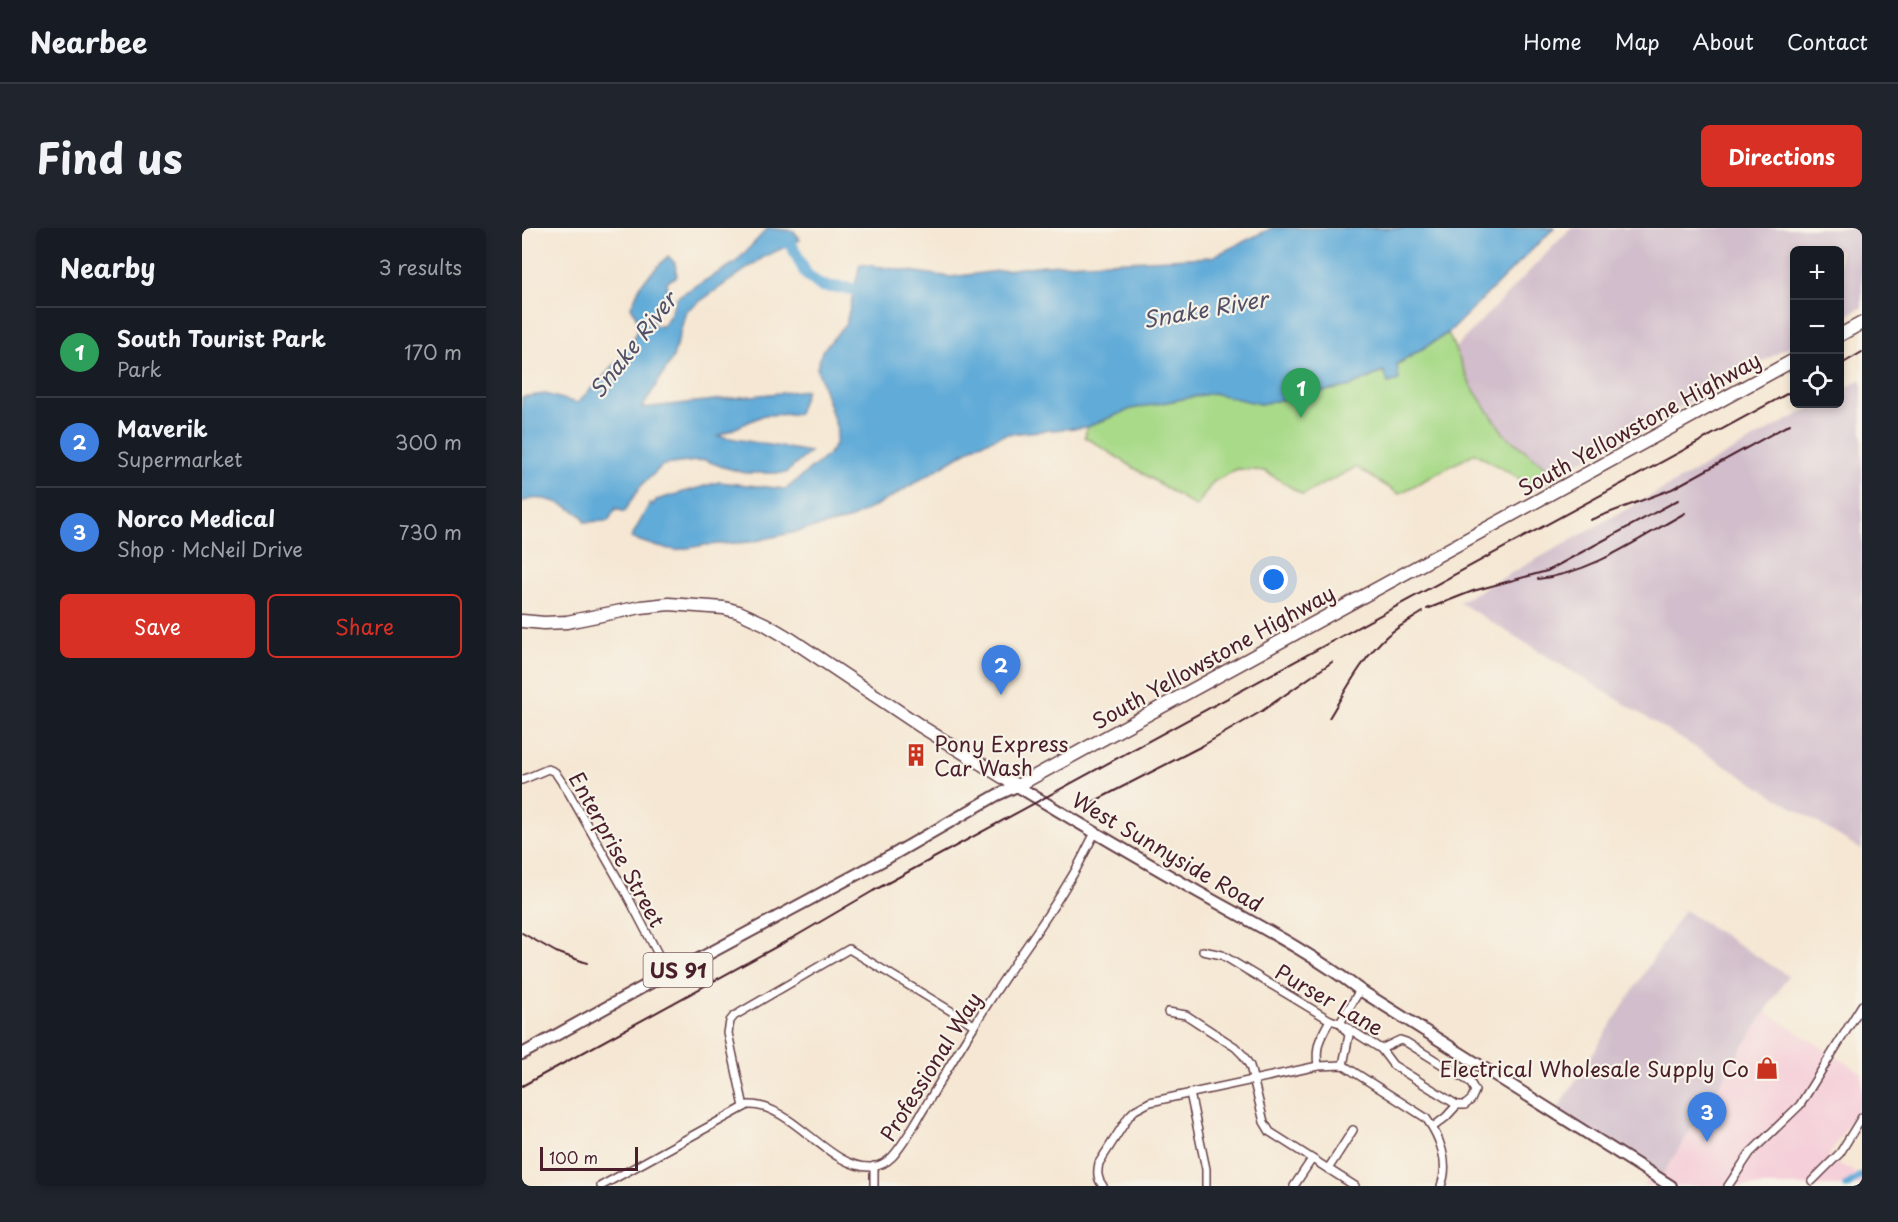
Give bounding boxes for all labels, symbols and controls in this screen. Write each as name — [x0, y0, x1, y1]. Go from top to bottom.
text: Nearbee — [30, 20, 147, 63]
text: Home — [1523, 25, 1582, 57]
text: Map — [1615, 25, 1660, 57]
text: About — [1693, 25, 1754, 57]
text: Contact — [1787, 25, 1868, 57]
text: Find us — [36, 125, 183, 188]
button: Directions — [1701, 125, 1862, 187]
map controls — [1790, 246, 1844, 408]
button: + — [1790, 246, 1844, 300]
text: Nearby — [60, 248, 155, 287]
text: 3 results — [379, 252, 462, 282]
water label: Snake River — [1140, 280, 1273, 335]
water label: Snake River — [580, 282, 686, 404]
button: − — [1790, 300, 1844, 354]
text: South Tourist Park — [117, 321, 326, 354]
text: 1 — [75, 337, 84, 367]
text: 170 m — [404, 337, 462, 367]
street label: South Yellowstone Highway — [1512, 343, 1766, 503]
text: Park — [117, 354, 162, 384]
button: locate — [1790, 354, 1844, 408]
pin: 1 — [1282, 368, 1320, 418]
text: Maverik — [117, 411, 208, 444]
text: 2 — [72, 427, 87, 457]
text: 300 m — [395, 427, 462, 457]
text: Supermarket — [117, 444, 243, 474]
text: Norco Medical — [117, 501, 275, 534]
text: 3 — [73, 517, 86, 547]
text: 730 m — [399, 517, 462, 547]
text: Shop · McNeil Drive — [117, 534, 303, 564]
your location — [1259, 565, 1288, 594]
street label: South Yellowstone Highway — [1086, 576, 1340, 736]
button: Save — [60, 594, 255, 658]
button: Share — [267, 594, 462, 658]
pin: 2 — [982, 646, 1020, 695]
place label: Pony Express Car Wash — [934, 727, 1069, 783]
building icon: Pony Express Car Wash — [903, 742, 929, 768]
street label: Enterprise Street — [562, 765, 674, 933]
street label: West Sunnyside Road — [1066, 783, 1270, 919]
road number: US 91 — [644, 953, 712, 987]
street label: Purser Lane — [1270, 955, 1390, 1043]
street label: Professional Way — [871, 985, 989, 1147]
place label: Electrical Wholesale Supply Co — [1440, 1052, 1749, 1084]
shop icon: Electrical Wholesale Supply Co — [1754, 1055, 1780, 1081]
pin: 3 — [1688, 1092, 1726, 1142]
scale bar — [540, 1144, 638, 1172]
text: 100 m — [549, 1145, 598, 1169]

